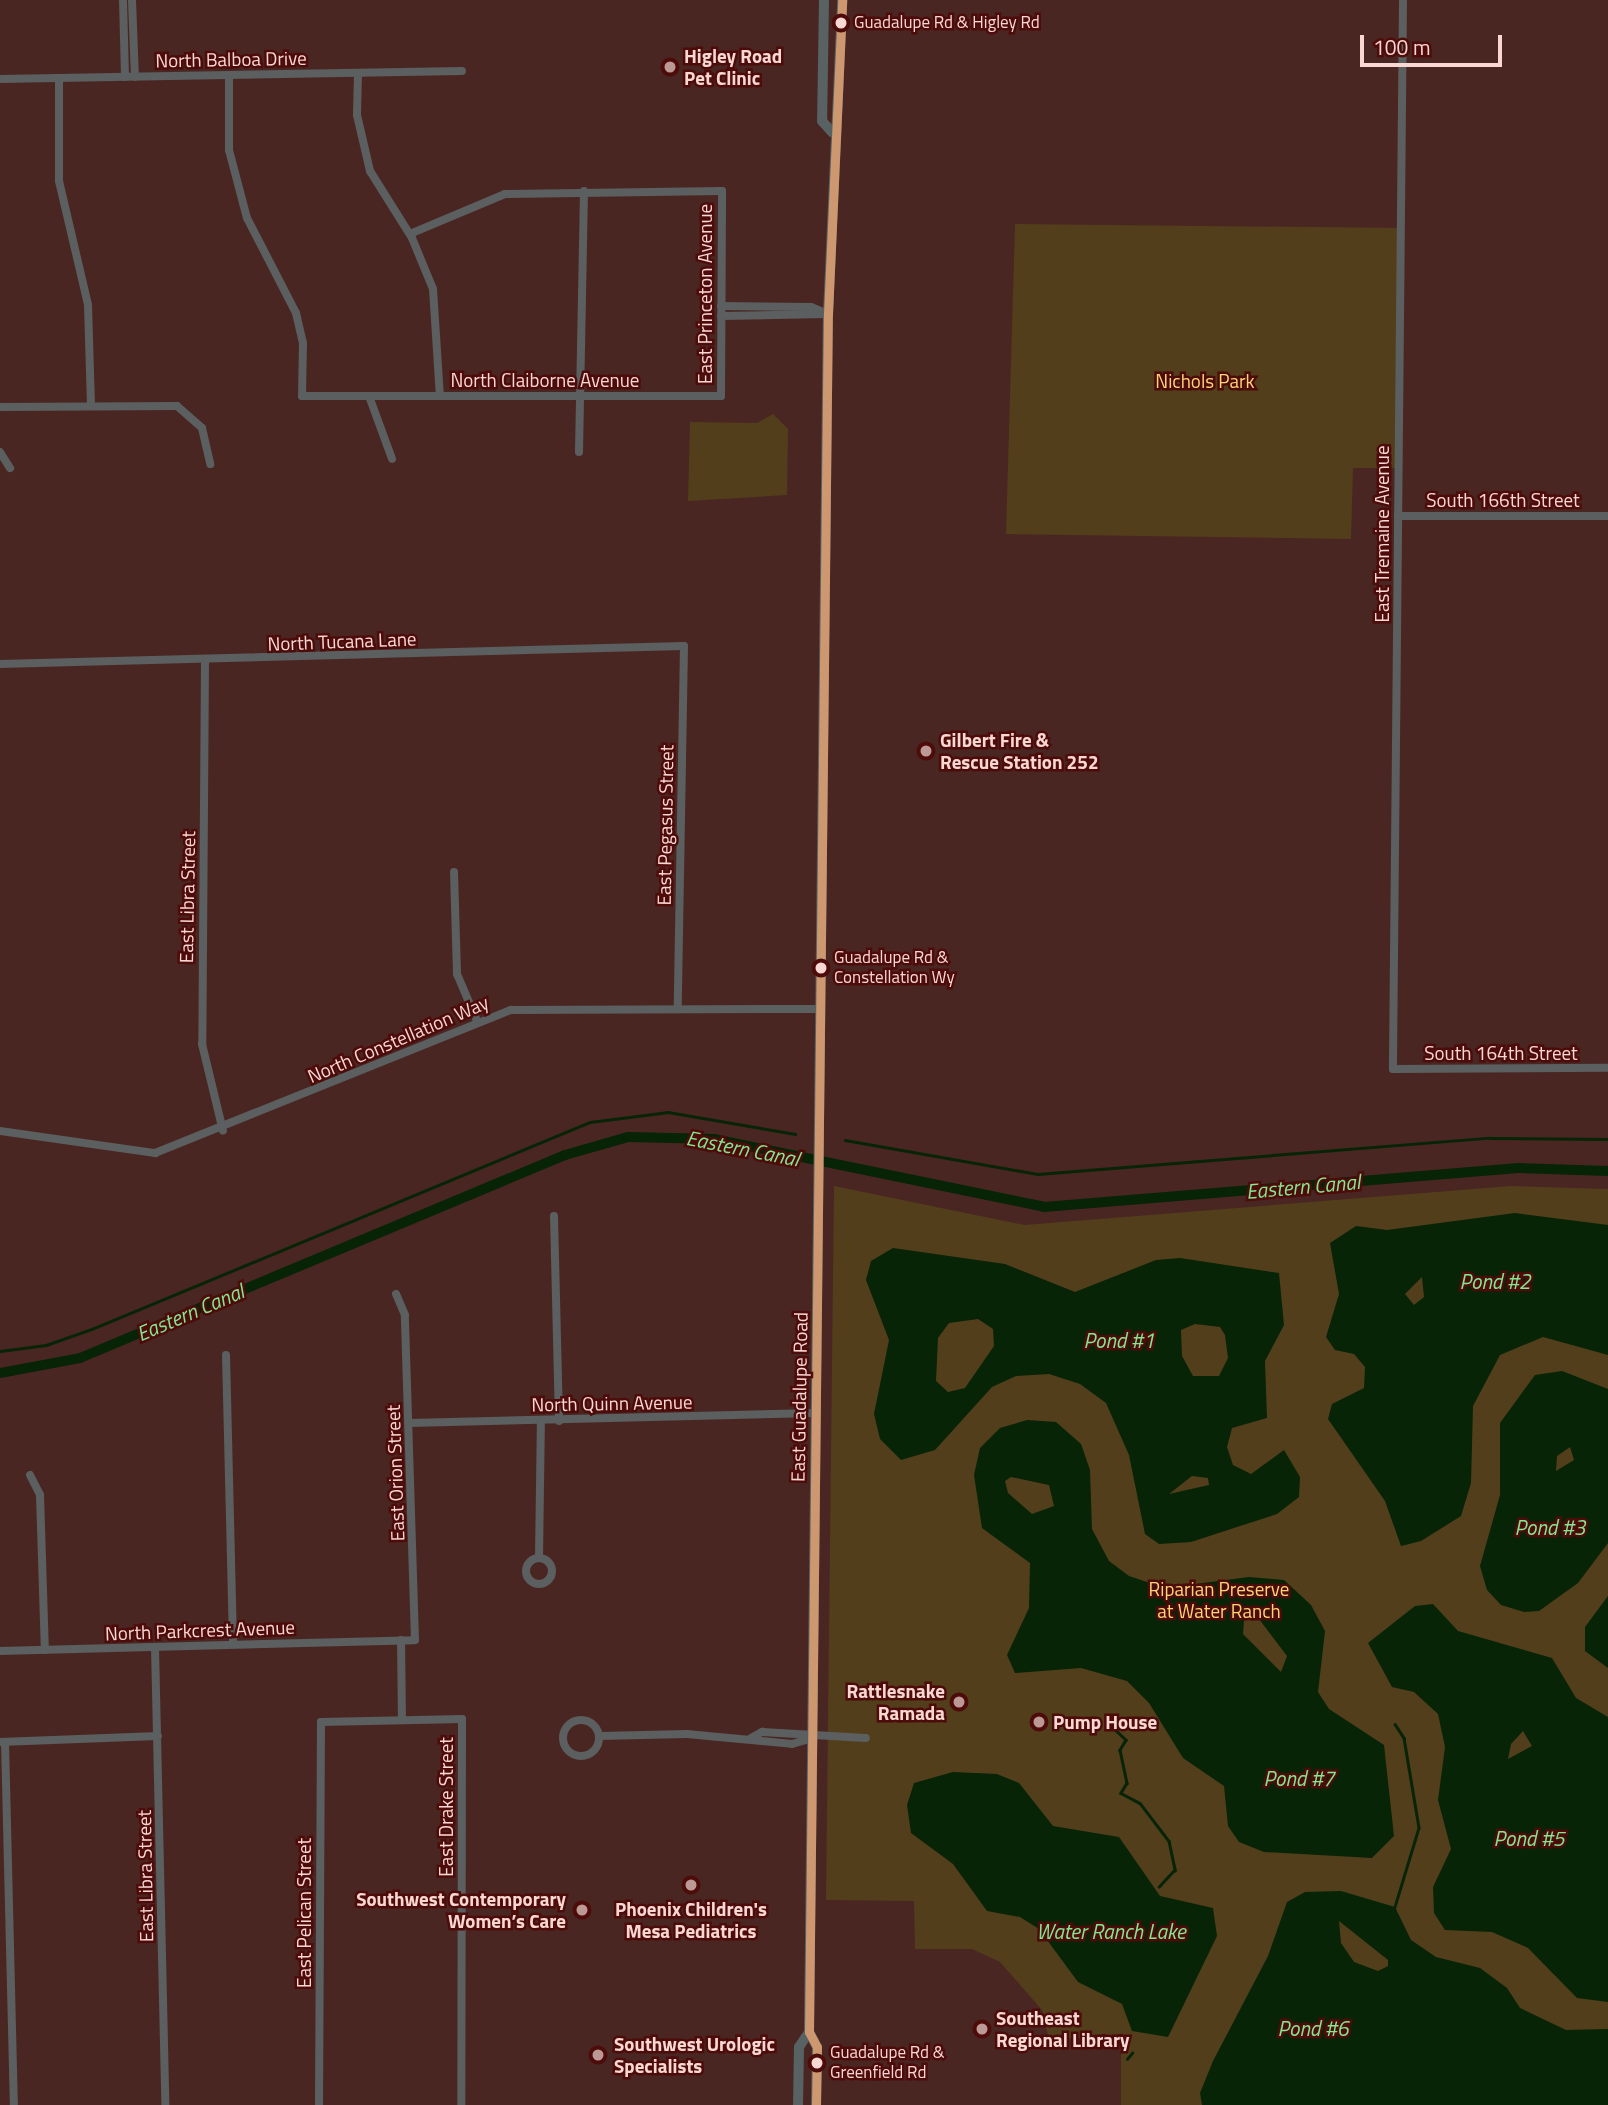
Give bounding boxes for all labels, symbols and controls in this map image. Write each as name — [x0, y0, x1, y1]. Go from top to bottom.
place label: Guadalupe Rd & Higley Rd — [854, 13, 1040, 33]
marker: Guadalupe Rd & Higley Rd — [834, 16, 848, 30]
scale bar — [1363, 21, 1505, 65]
text: 100 m — [1373, 31, 1430, 63]
place label: Higley Road Pet Clinic — [684, 45, 782, 89]
street label: North Balboa Drive — [155, 46, 307, 72]
marker: Higley Road Pet Clinic — [662, 59, 678, 75]
street label: East Princeton Avenue — [694, 204, 716, 384]
street label: North Claiborne Avenue — [451, 369, 639, 391]
park label: Nichols Park — [1155, 370, 1255, 392]
street label: East Tremaine Avenue — [1371, 445, 1393, 623]
street label: South 166th Street — [1426, 489, 1580, 511]
street label: North Tucana Lane — [267, 627, 417, 655]
place label: Gilbert Fire & Rescue Station 252 — [940, 729, 1099, 773]
marker: Gilbert Fire & Rescue Station 252 — [918, 743, 934, 759]
street label: East Pegasus Street — [652, 744, 678, 906]
street label: East Libra Street — [174, 831, 200, 963]
place label: Guadalupe Rd & Constellation Wy — [834, 948, 955, 988]
marker: Guadalupe Rd & Constellation Wy — [814, 961, 828, 975]
street label: North Constellation Way — [304, 990, 492, 1088]
street label: South 164th Street — [1424, 1042, 1578, 1064]
water label: Eastern Canal — [684, 1125, 802, 1171]
water label: Eastern Canal — [1245, 1168, 1361, 1204]
water label: Pond #2 — [1460, 1268, 1530, 1294]
water label: Eastern Canal — [132, 1278, 248, 1346]
street label: East Guadalupe Road — [786, 1312, 812, 1482]
water label: Pond #1 — [1084, 1327, 1154, 1353]
street label: North Quinn Avenue — [531, 1390, 693, 1416]
street label: East Orion Street — [381, 1404, 409, 1542]
water label: Pond #3 — [1515, 1514, 1585, 1540]
park label: Riparian Preserve at Water Ranch — [1149, 1578, 1289, 1622]
street label: North Parkcrest Avenue — [105, 1615, 295, 1645]
place label: Rattlesnake Ramada — [846, 1680, 945, 1724]
marker: Rattlesnake Ramada — [951, 1694, 967, 1710]
place label: Pump House — [1053, 1711, 1157, 1733]
marker: Pump House — [1031, 1714, 1047, 1730]
street label: East Drake Street — [435, 1737, 457, 1877]
water label: Pond #7 — [1264, 1765, 1334, 1791]
street label: East Libra Street — [132, 1810, 158, 1942]
water label: Pond #5 — [1494, 1825, 1564, 1851]
street label: East Pelican Street — [293, 1838, 315, 1988]
marker: Phoenix Children's Mesa Pediatrics — [681, 1875, 701, 1895]
place label: Southwest Contemporary Women’s Care — [356, 1888, 566, 1932]
place label: Phoenix Children's Mesa Pediatrics — [615, 1898, 767, 1942]
marker: Southwest Contemporary Women’s Care — [572, 1900, 592, 1920]
water label: Water Ranch Lake — [1036, 1918, 1186, 1944]
place label: Southeast Regional Library — [996, 2007, 1130, 2051]
water label: Pond #6 — [1278, 2015, 1348, 2041]
marker: Southeast Regional Library — [974, 2021, 990, 2037]
place label: Southwest Urologic Specialists — [614, 2033, 775, 2077]
place label: Guadalupe Rd & Greenfield Rd — [830, 2043, 945, 2083]
marker: Southwest Urologic Specialists — [588, 2045, 608, 2065]
marker: Guadalupe Rd & Greenfield Rd — [810, 2056, 824, 2070]

